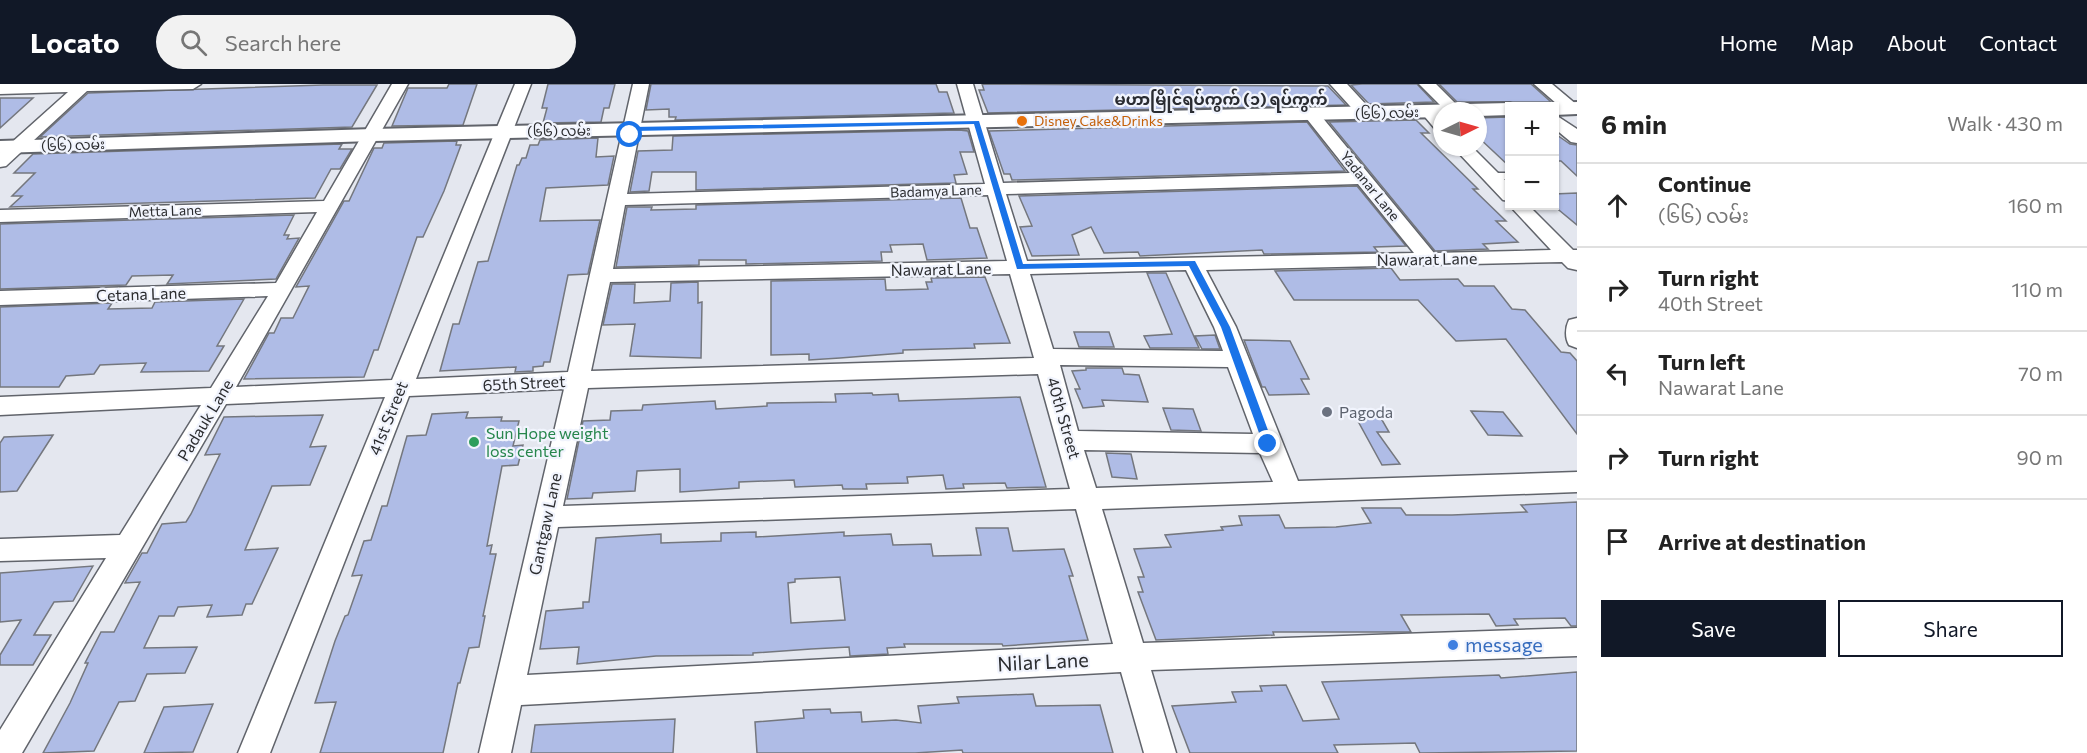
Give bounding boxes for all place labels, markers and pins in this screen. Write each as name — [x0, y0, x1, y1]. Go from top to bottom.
place label: Disney Cake&Drinks — [1034, 112, 1163, 129]
marker: Disney Cake&Drinks — [1015, 114, 1029, 128]
place label: Pagoda — [1339, 402, 1393, 421]
marker: Pagoda — [1320, 405, 1334, 419]
place label: Sun Hope weight loss center — [486, 423, 609, 460]
marker: Sun Hope weight loss center — [467, 435, 481, 449]
place label: message — [1465, 632, 1543, 656]
marker: message — [1446, 638, 1460, 652]

